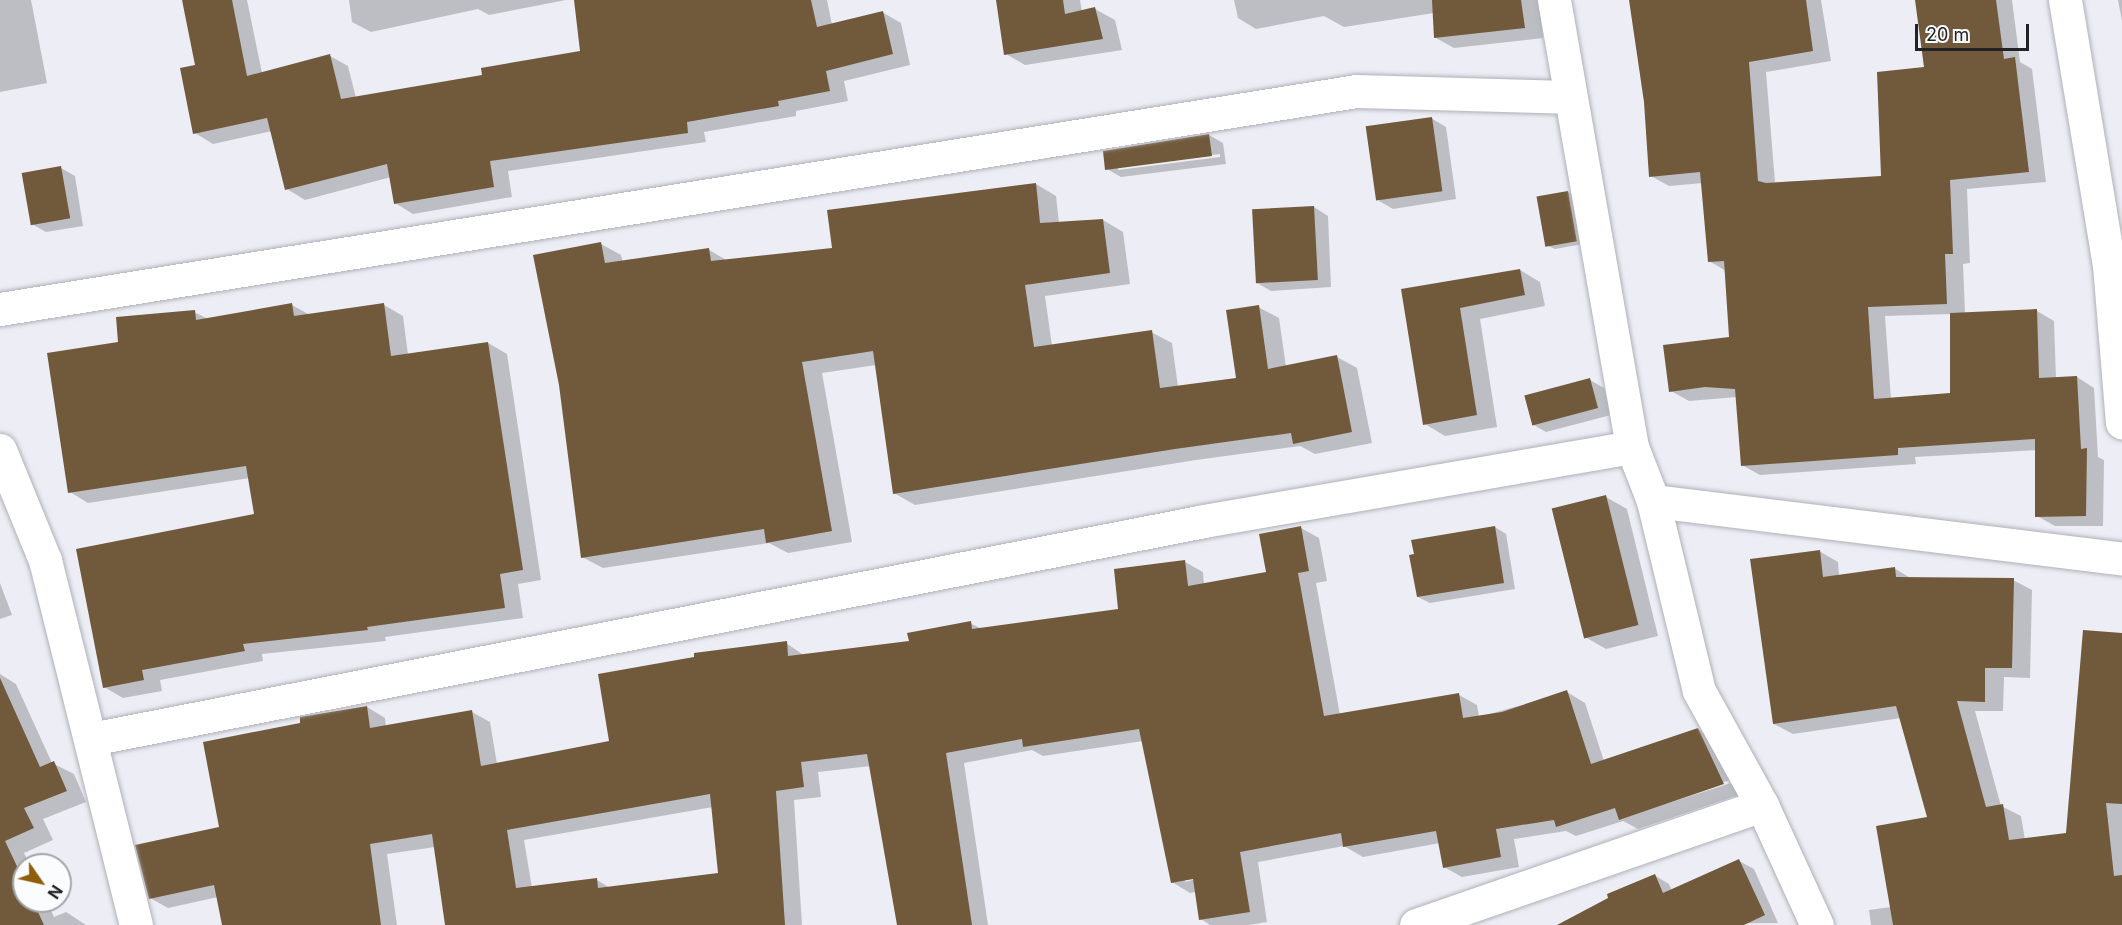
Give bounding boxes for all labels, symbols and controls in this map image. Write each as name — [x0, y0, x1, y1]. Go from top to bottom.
scale bar — [1918, 12, 2032, 50]
text: 20 m — [1926, 24, 1969, 45]
north arrow — [12, 853, 72, 913]
text: N — [44, 881, 67, 903]

